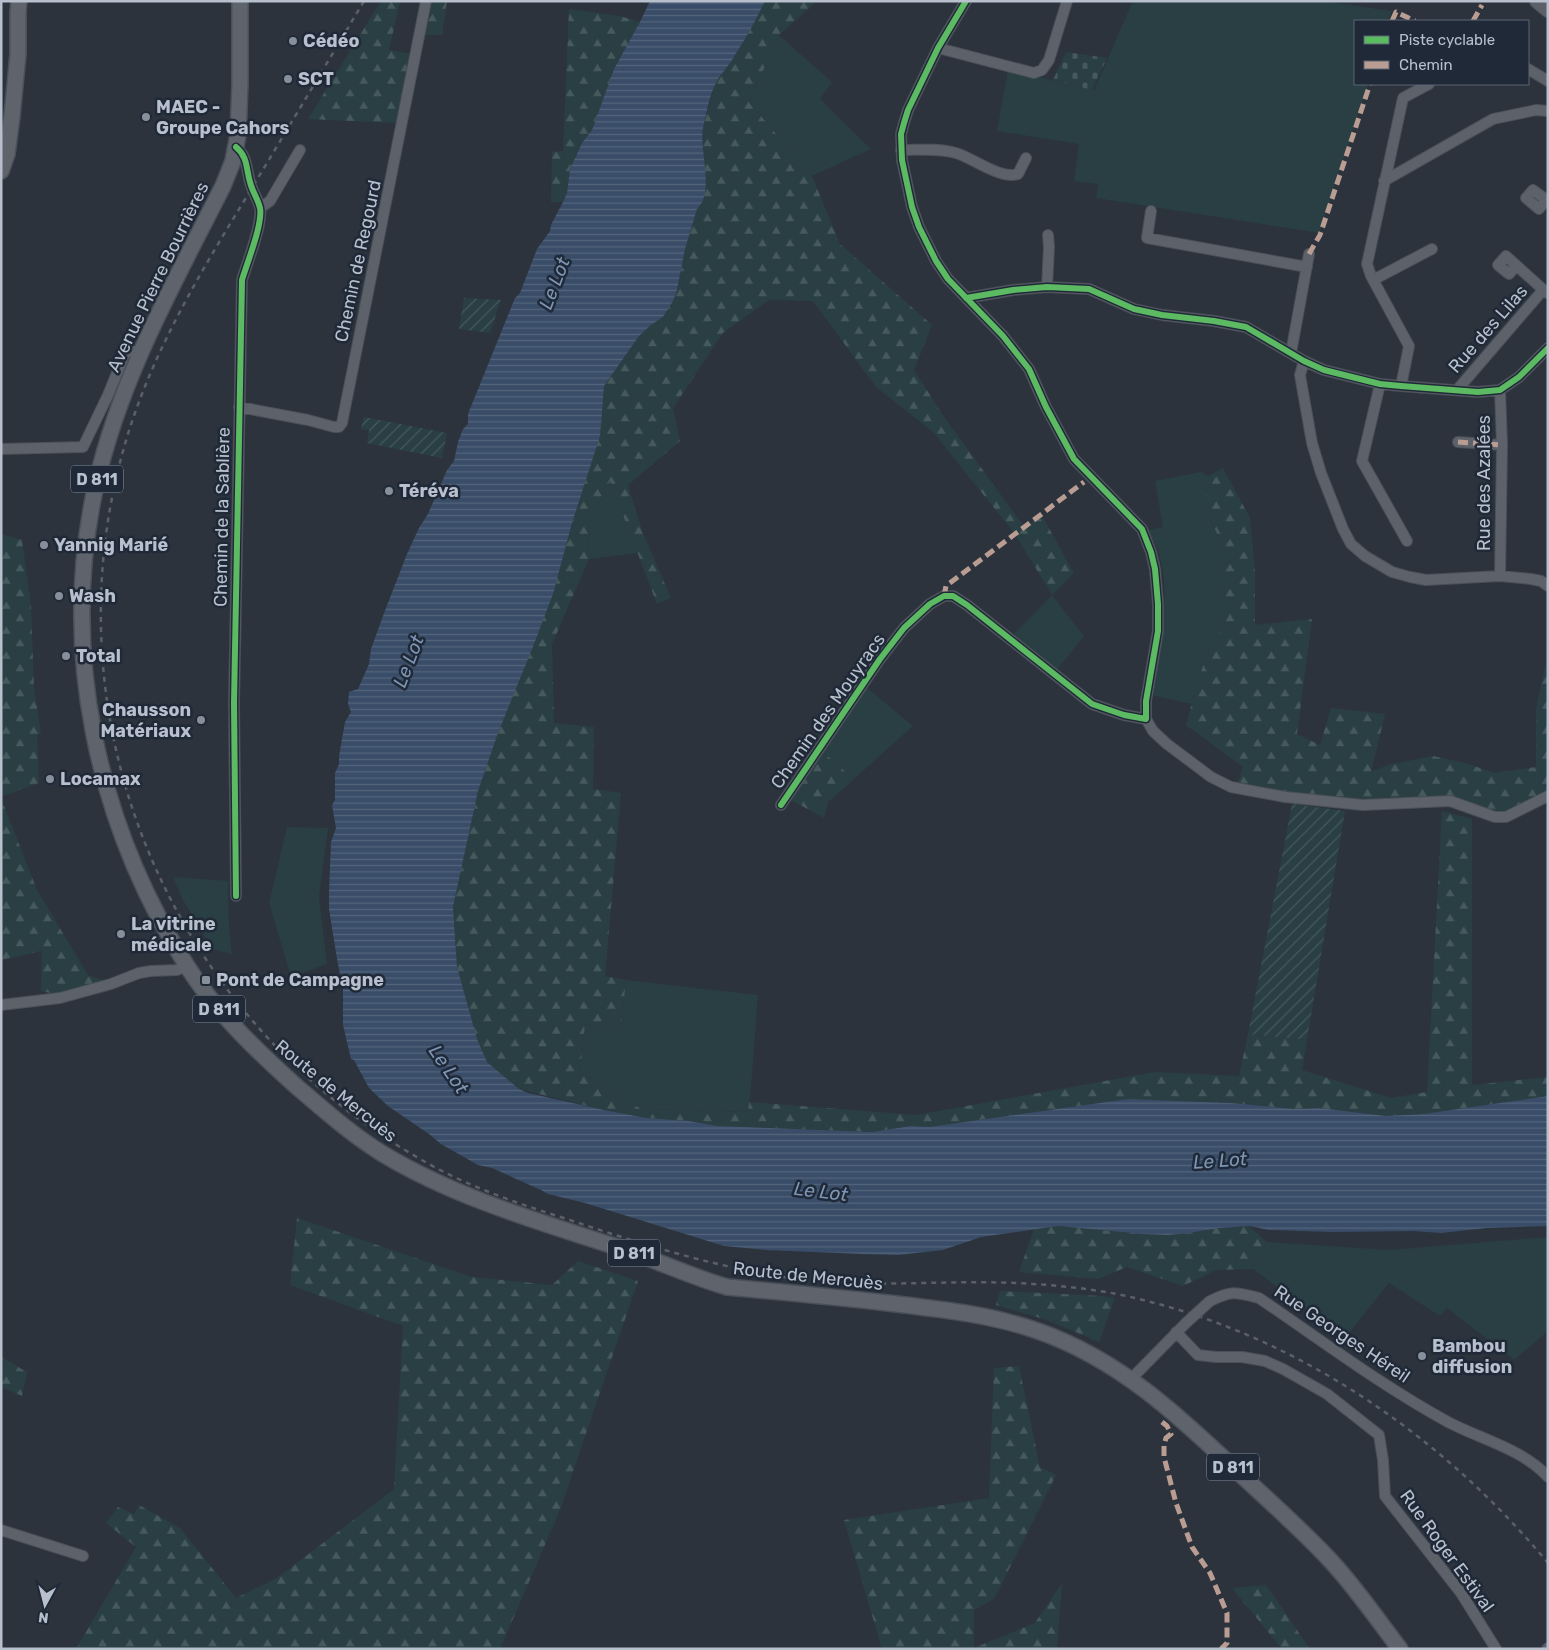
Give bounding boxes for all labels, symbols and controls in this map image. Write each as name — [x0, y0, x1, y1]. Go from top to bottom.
legend — [1354, 20, 1529, 85]
place label: Cédéo — [303, 30, 359, 52]
text: Piste cyclable — [1399, 31, 1495, 49]
marker: Cédéo — [287, 35, 299, 47]
text: Chemin — [1399, 56, 1453, 74]
place label: SCT — [298, 68, 334, 90]
marker: SCT — [282, 73, 294, 85]
place label: MAEC - Groupe Cahors — [156, 96, 290, 139]
marker: MAEC - Groupe Cahors — [140, 111, 152, 123]
street label: Avenue Pierre Bourrières — [102, 178, 214, 376]
street label: Chemin de Regourd — [330, 178, 386, 344]
water label: Le Lot — [534, 253, 575, 312]
street label: Rue des Lilas — [1444, 280, 1532, 378]
street label: Rue des Azalées — [1473, 415, 1495, 551]
street label: Chemin de la Sablière — [209, 427, 235, 607]
road number: D 811 — [71, 466, 123, 492]
place label: Téréva — [399, 480, 459, 502]
marker: Téréva — [383, 485, 395, 497]
place label: Yannig Marié — [54, 534, 168, 556]
marker: Yannig Marié — [38, 539, 50, 551]
place label: Wash — [69, 585, 116, 607]
marker: Wash — [53, 590, 65, 602]
street label: Chemin des Mouyracs — [766, 629, 890, 793]
water label: Le Lot — [388, 631, 429, 690]
place label: Total — [76, 645, 121, 667]
marker: Total — [60, 650, 72, 662]
place label: Chausson Matériaux — [100, 699, 191, 742]
marker: Chausson Matériaux — [195, 714, 207, 726]
place label: Locamax — [60, 768, 141, 790]
marker: Locamax — [44, 773, 56, 785]
place label: La vitrine médicale — [131, 913, 216, 956]
marker: La vitrine médicale — [115, 928, 127, 940]
place label: Pont de Campagne — [216, 969, 384, 991]
marker: Pont de Campagne — [200, 974, 212, 986]
road number: D 811 — [193, 996, 245, 1022]
street label: Route de Mercuès — [271, 1035, 401, 1147]
water label: Le Lot — [424, 1040, 474, 1099]
water label: Le Lot — [1192, 1147, 1248, 1174]
water label: Le Lot — [793, 1177, 850, 1206]
road number: D 811 — [608, 1240, 660, 1266]
street label: Route de Mercuès — [732, 1257, 884, 1295]
street label: Rue Georges Héreil — [1270, 1280, 1414, 1388]
place label: Bambou diffusion — [1432, 1335, 1512, 1378]
marker: Bambou diffusion — [1416, 1350, 1428, 1362]
road number: D 811 — [1207, 1454, 1259, 1480]
street label: Rue Roger Estival — [1395, 1485, 1499, 1617]
north arrow — [20, 1580, 70, 1630]
text: N — [37, 1608, 50, 1626]

